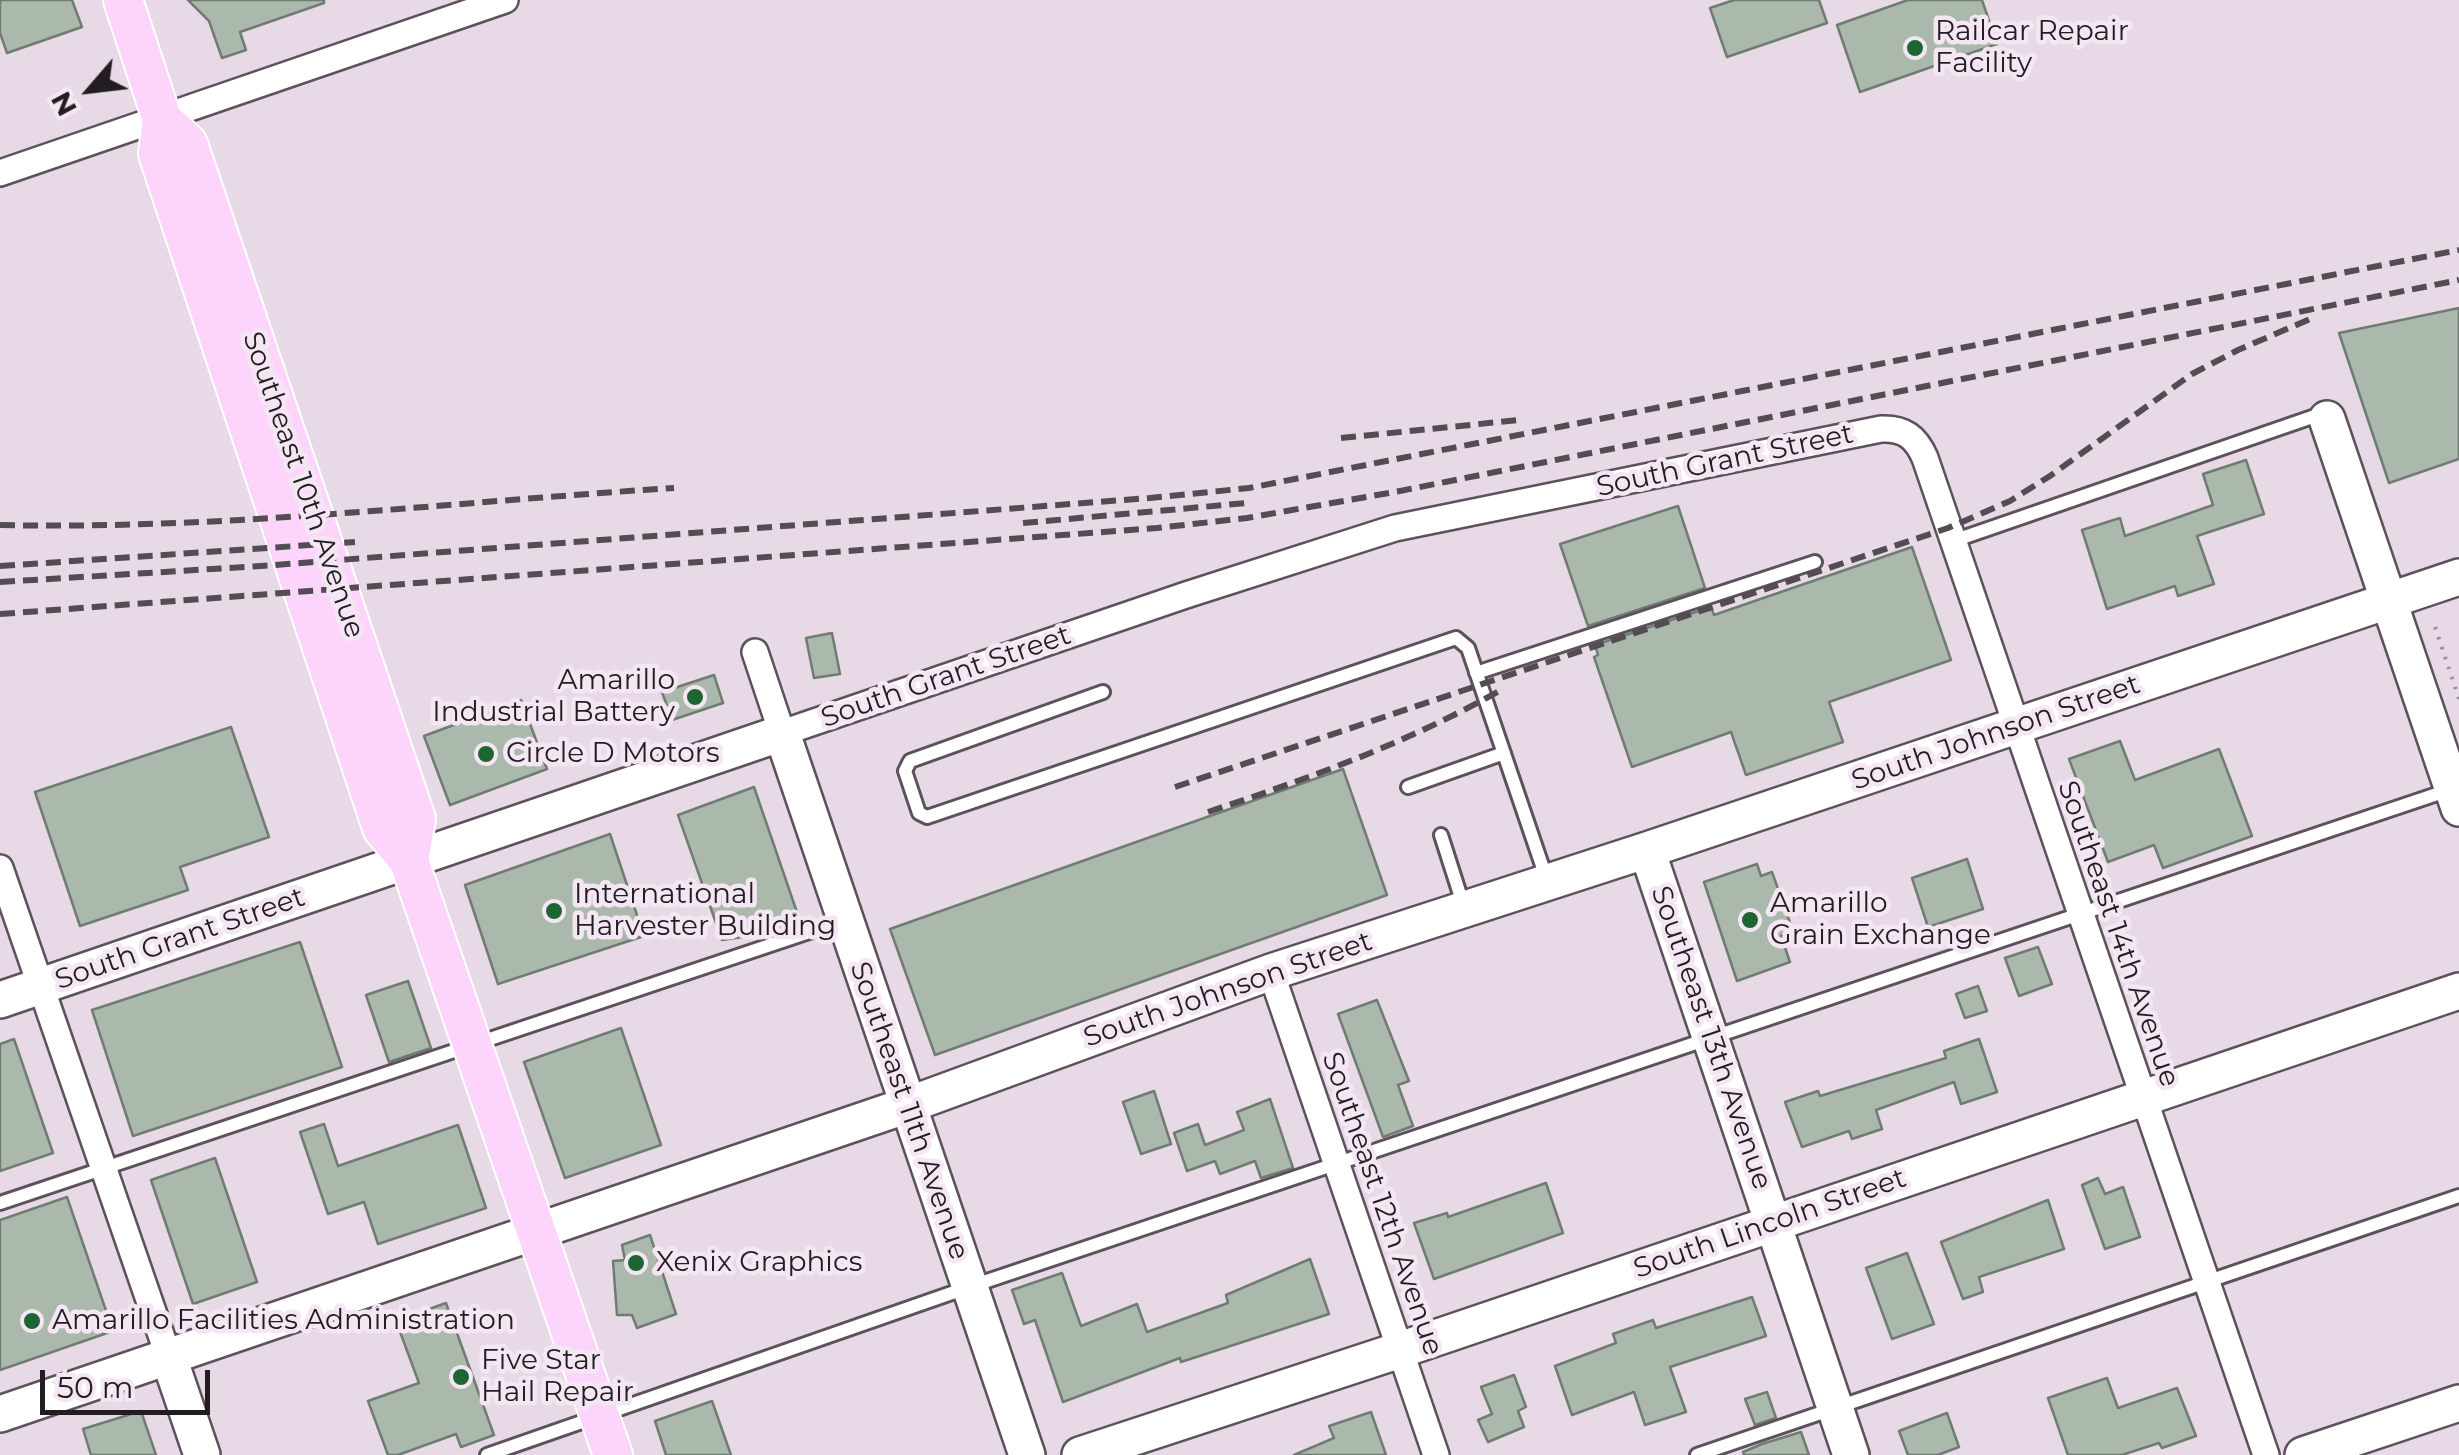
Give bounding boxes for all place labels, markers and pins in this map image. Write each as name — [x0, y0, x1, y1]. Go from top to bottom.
place label: Railcar Repair Facility — [1935, 15, 2129, 81]
marker: Railcar Repair Facility — [1904, 37, 1926, 59]
place label: Amarillo Industrial Battery — [432, 664, 675, 730]
marker: Amarillo Industrial Battery — [684, 686, 706, 708]
place label: Circle D Motors — [506, 737, 720, 771]
marker: Circle D Motors — [475, 743, 497, 765]
place label: International Harvester Building — [574, 878, 836, 944]
place label: Amarillo Grain Exchange — [1770, 887, 1991, 953]
marker: International Harvester Building — [543, 900, 565, 922]
marker: Amarillo Grain Exchange — [1739, 909, 1761, 931]
place label: Xenix Graphics — [656, 1246, 862, 1280]
marker: Xenix Graphics — [625, 1252, 647, 1274]
place label: Amarillo Facilities Administration — [52, 1304, 515, 1338]
marker: Amarillo Facilities Administration — [21, 1310, 43, 1332]
place label: Five Star Hail Repair — [481, 1344, 634, 1410]
marker: Five Star Hail Repair — [450, 1366, 472, 1388]

